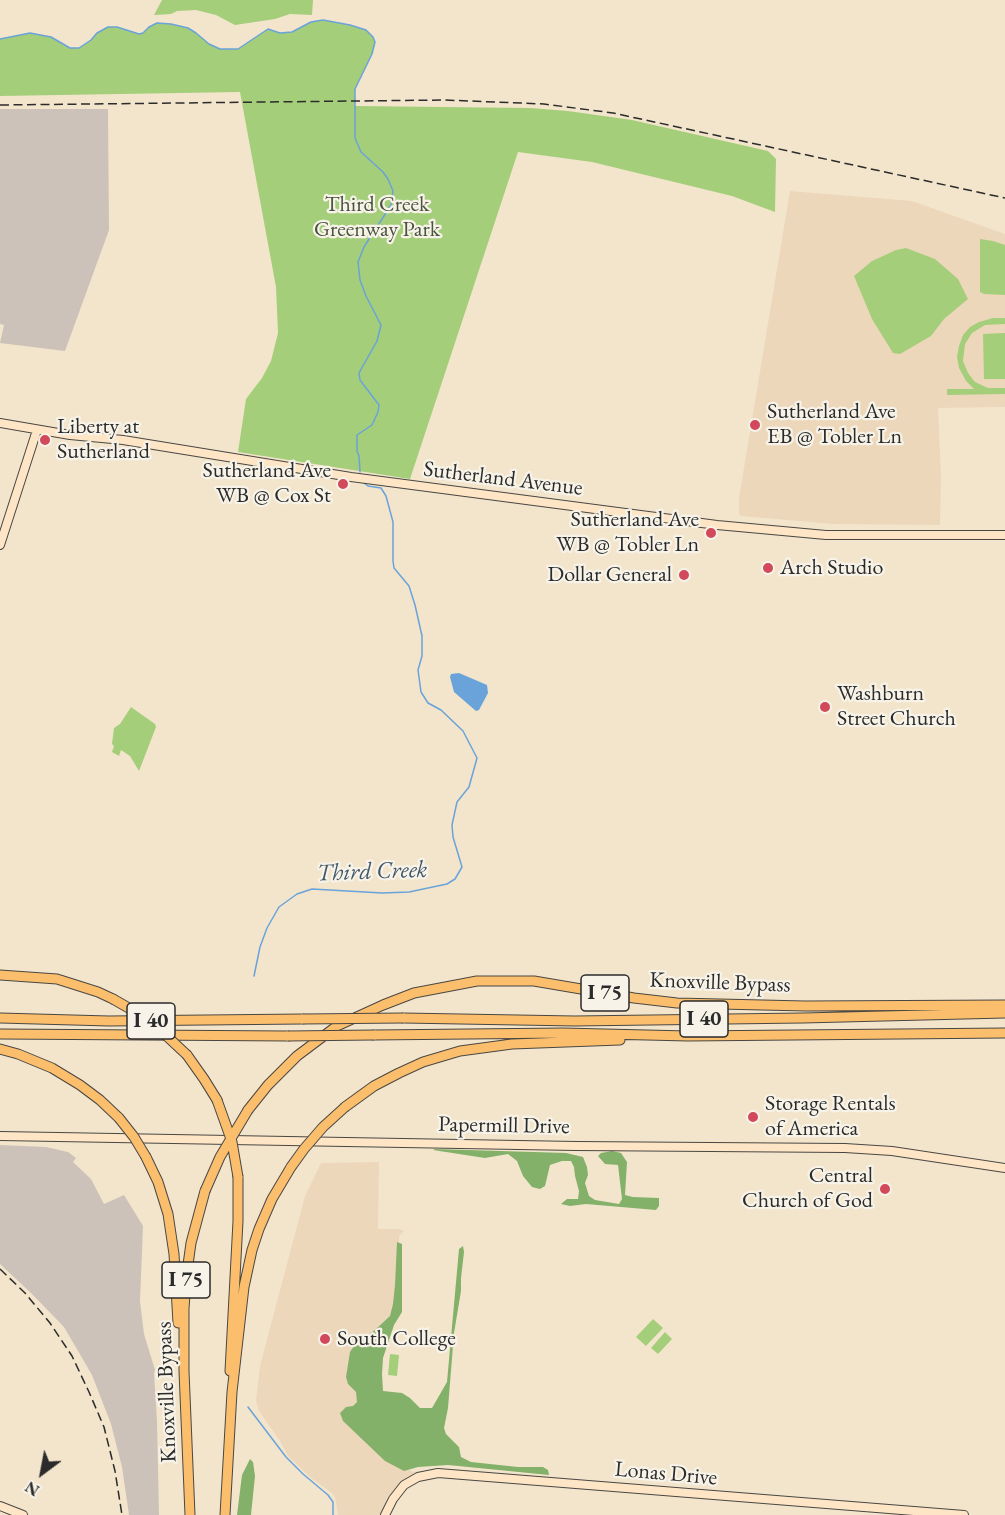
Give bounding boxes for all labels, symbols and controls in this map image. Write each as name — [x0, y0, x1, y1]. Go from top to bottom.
park label: Third Creek Greenway Park — [314, 192, 440, 243]
place label: Sutherland Ave EB @ Tobler Ln — [767, 399, 902, 451]
place label: Liberty at Sutherland — [57, 414, 150, 466]
marker: Sutherland Ave EB @ Tobler Ln — [748, 418, 762, 432]
marker: Liberty at Sutherland — [38, 433, 52, 447]
street label: Sutherland Avenue — [422, 456, 584, 502]
place label: Sutherland Ave WB @ Cox St — [202, 458, 331, 510]
marker: Sutherland Ave WB @ Cox St — [336, 477, 350, 491]
place label: Sutherland Ave WB @ Tobler Ln — [556, 507, 699, 558]
marker: Sutherland Ave WB @ Tobler Ln — [704, 526, 718, 540]
place label: Arch Studio — [780, 555, 883, 581]
marker: Arch Studio — [761, 561, 775, 575]
place label: Dollar General — [548, 562, 672, 588]
marker: Dollar General — [677, 568, 691, 582]
place label: Washburn Street Church — [837, 681, 956, 732]
marker: Washburn Street Church — [818, 700, 832, 714]
water label: Third Creek — [316, 856, 428, 888]
street label: Knoxville Bypass — [649, 967, 791, 999]
road number: I 75 — [581, 975, 629, 1011]
road number: I 40 — [680, 1001, 728, 1037]
road number: I 40 — [127, 1003, 175, 1039]
place label: Storage Rentals of America — [765, 1091, 896, 1142]
marker: Storage Rentals of America — [746, 1110, 760, 1124]
street label: Papermill Drive — [438, 1112, 570, 1140]
place label: Central Church of God — [742, 1163, 873, 1214]
marker: Central Church of God — [878, 1182, 892, 1196]
road number: I 75 — [162, 1262, 210, 1298]
street label: Knoxville Bypass — [151, 1321, 183, 1463]
place label: South College — [337, 1326, 456, 1352]
marker: South College — [318, 1332, 332, 1346]
north arrow — [12, 1443, 72, 1503]
street label: Lonas Drive — [614, 1456, 718, 1492]
text: N — [21, 1476, 43, 1501]

